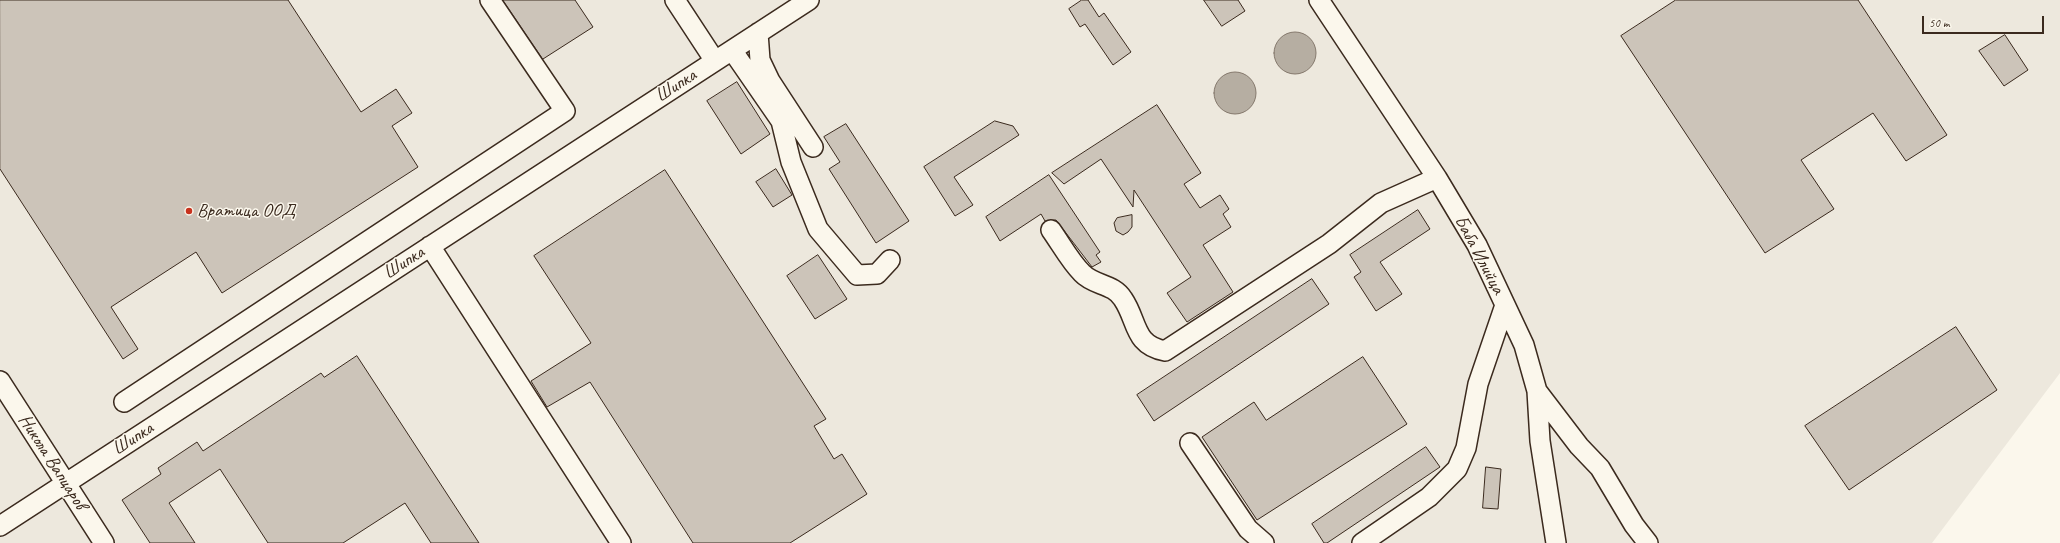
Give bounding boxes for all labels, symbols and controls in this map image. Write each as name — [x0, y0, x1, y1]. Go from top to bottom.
scale bar — [1924, 8, 2046, 34]
text: 50 m — [1929, 15, 1949, 31]
street label: Шипка — [651, 64, 701, 108]
place label: Вратица ООД — [197, 200, 295, 222]
marker: Вратица ООД — [184, 206, 194, 216]
street label: Баба Илийца — [1449, 212, 1509, 298]
street label: Шипка — [379, 241, 429, 285]
street label: Никола Вапцаров — [13, 410, 91, 514]
street label: Шипка — [108, 417, 158, 461]

